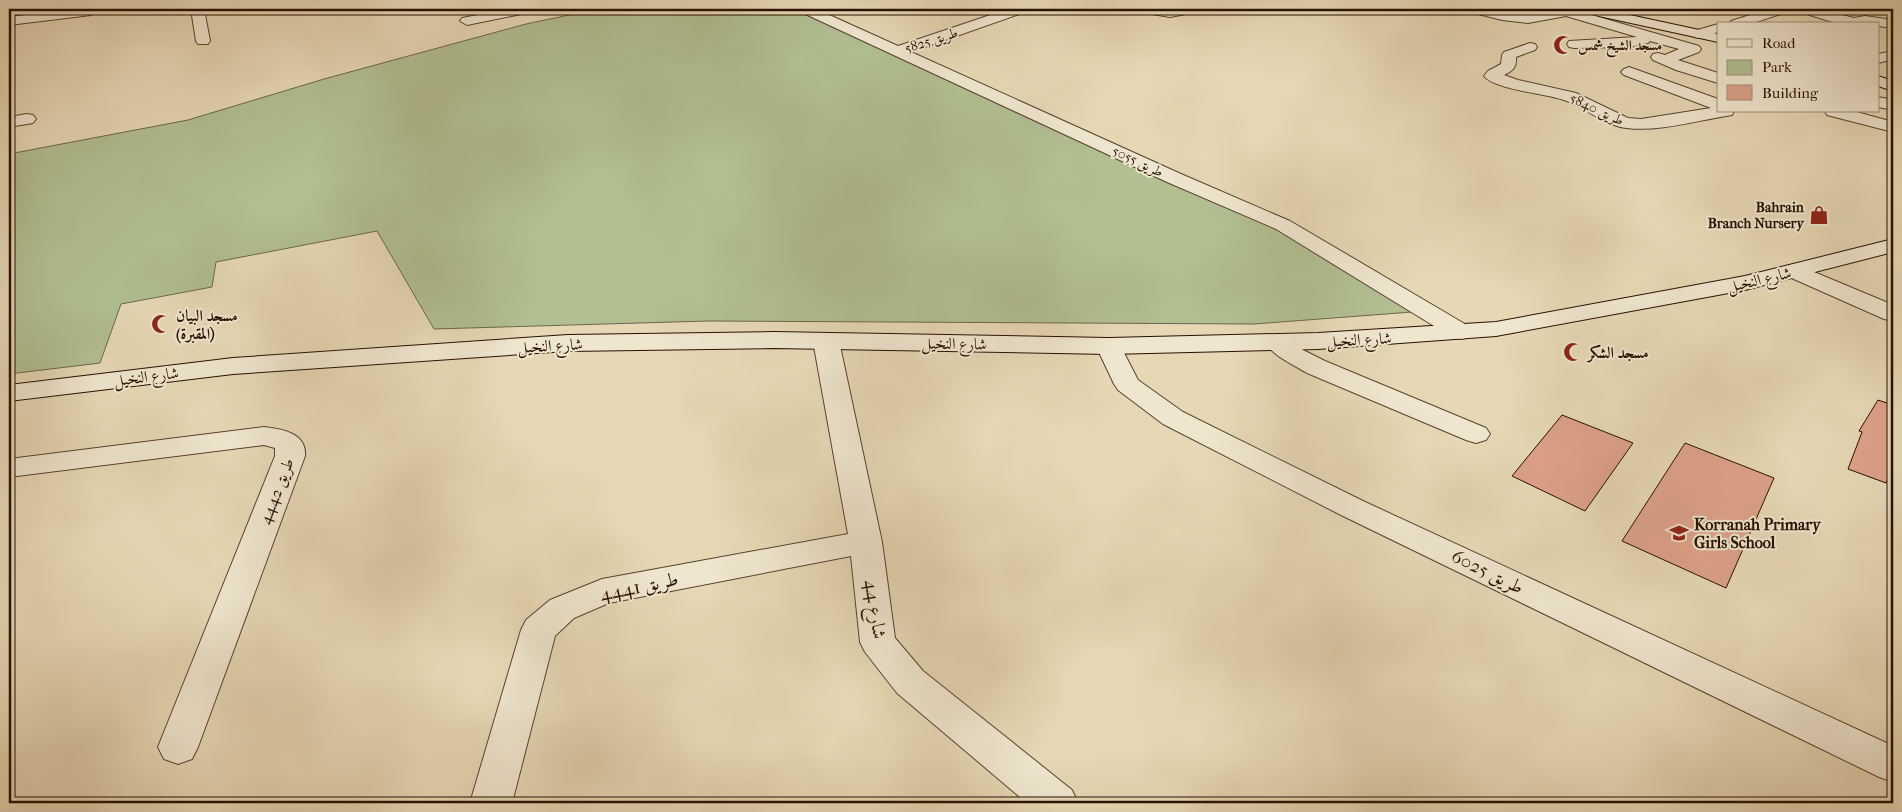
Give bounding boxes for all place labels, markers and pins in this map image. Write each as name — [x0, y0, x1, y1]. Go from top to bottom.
mosque icon: مسجد الشيخ شمس — [1552, 34, 1574, 56]
place label: مسجد الشيخ شمس — [1578, 37, 1662, 58]
place label: Bahrain Branch Nursery — [1708, 199, 1806, 232]
shop icon: Bahrain Branch Nursery — [1808, 204, 1830, 226]
place label: مسجد البيان (المقبرة) — [176, 306, 238, 344]
mosque icon: مسجد البيان (المقبرة) — [150, 313, 172, 335]
mosque icon: مسجد الشكر — [1562, 341, 1584, 363]
place label: مسجد الشكر — [1586, 343, 1649, 363]
place label: Korranah Primary Girls School — [1694, 515, 1822, 552]
school or university icon: Korranah Primary Girls School — [1668, 522, 1690, 544]

